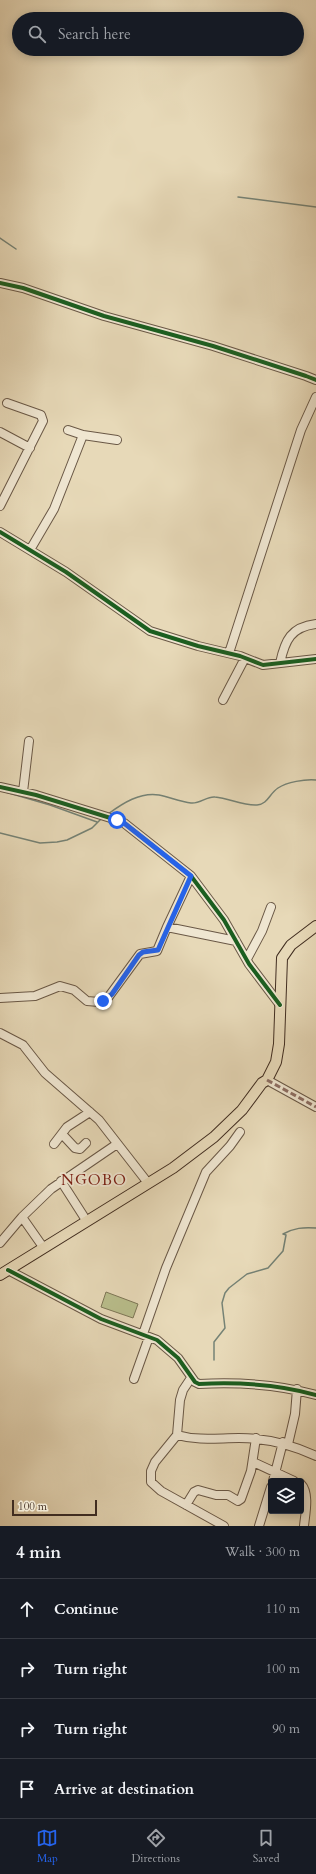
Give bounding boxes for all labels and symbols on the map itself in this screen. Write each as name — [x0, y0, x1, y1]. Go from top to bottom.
route start — [108, 811, 126, 829]
route end — [94, 992, 112, 1010]
district label: NGOBO — [61, 1170, 127, 1190]
scale bar — [12, 1498, 97, 1517]

